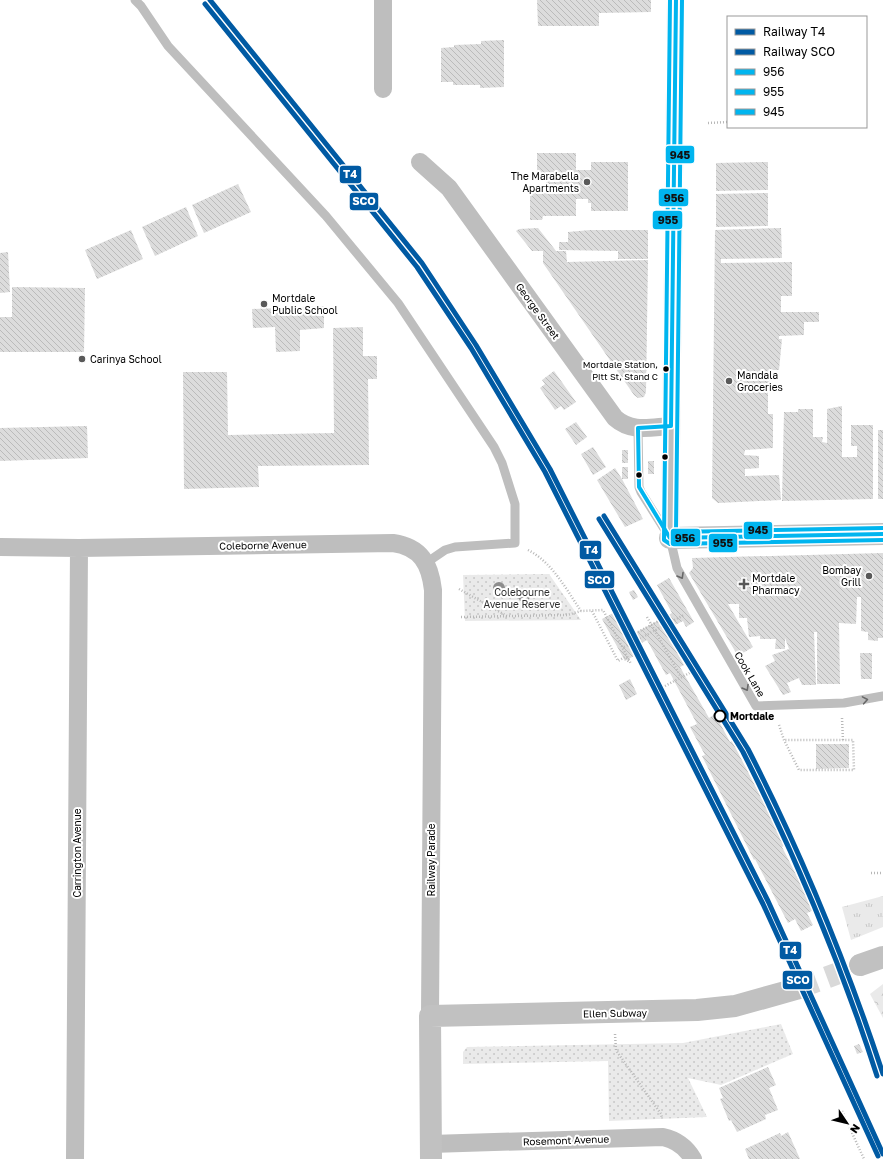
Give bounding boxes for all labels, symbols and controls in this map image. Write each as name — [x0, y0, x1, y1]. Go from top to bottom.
legend — [727, 16, 867, 128]
text: Railway T4 — [763, 24, 825, 39]
text: Railway SCO — [763, 44, 835, 59]
text: 956 — [763, 64, 784, 79]
text: 955 — [763, 84, 784, 99]
text: 945 — [763, 104, 785, 119]
line badge: 945 — [665, 145, 695, 164]
text: 945 — [670, 148, 691, 161]
line badge: T4 — [339, 165, 362, 184]
text: T4 — [343, 167, 357, 180]
place label: The Marabella Apartments — [511, 170, 579, 194]
marker: The Marabella Apartments — [582, 177, 592, 187]
line badge: 956 — [658, 188, 689, 207]
text: 956 — [664, 191, 684, 204]
line badge: SCO — [349, 192, 379, 211]
text: SCO — [352, 194, 376, 207]
line badge: 955 — [652, 210, 683, 230]
text: 955 — [658, 213, 678, 226]
street label: George Street — [514, 280, 562, 342]
place label: Mortdale Public School — [272, 292, 338, 316]
marker: Mortdale Public School — [259, 299, 269, 309]
place label: Carinya School — [90, 353, 162, 365]
marker: Carinya School — [77, 354, 87, 364]
place label: Mortdale Station, Pitt St, Stand C — [583, 359, 658, 382]
marker: Mortdale Station, Pitt St, Stand C — [661, 364, 671, 374]
place label: Mandala Groceries — [737, 369, 783, 393]
marker: Mandala Groceries — [724, 376, 734, 386]
unlabelled marker — [660, 452, 670, 462]
unlabelled marker — [634, 470, 644, 480]
line badge: 945 — [743, 521, 773, 540]
text: 945 — [748, 523, 769, 536]
line badge: 956 — [670, 528, 701, 547]
text: 956 — [675, 531, 695, 544]
line badge: 955 — [708, 533, 738, 553]
text: 955 — [713, 536, 733, 549]
street label: Coleborne Avenue — [219, 538, 307, 552]
line badge: T4 — [579, 540, 602, 560]
text: T4 — [584, 543, 598, 556]
place label: Bombay Grill — [822, 564, 861, 588]
line badge: SCO — [584, 570, 615, 589]
marker: Bombay Grill — [864, 571, 874, 581]
one-way arrow — [676, 572, 684, 579]
place label: Mortdale Pharmacy — [752, 572, 800, 596]
text: SCO — [587, 573, 611, 586]
marker: Mortdale Pharmacy — [739, 579, 749, 589]
park label: Colebourne Avenue Reserve — [484, 586, 561, 610]
street label: Cook Lane — [732, 649, 768, 699]
one-way arrow — [742, 684, 749, 691]
one-way arrow — [862, 696, 869, 704]
marker: Mortdale — [713, 709, 727, 723]
place label: Mortdale — [730, 710, 774, 722]
street label: Carrington Avenue — [71, 808, 83, 898]
street label: Railway Parade — [425, 823, 437, 897]
line badge: T4 — [779, 941, 802, 960]
text: T4 — [783, 943, 797, 956]
line badge: SCO — [782, 970, 813, 990]
text: SCO — [786, 973, 810, 986]
street label: Ellen Subway — [583, 1006, 648, 1020]
north arrow — [827, 1103, 867, 1143]
text: N — [848, 1122, 863, 1136]
street label: Rosemont Avenue — [523, 1132, 610, 1148]

